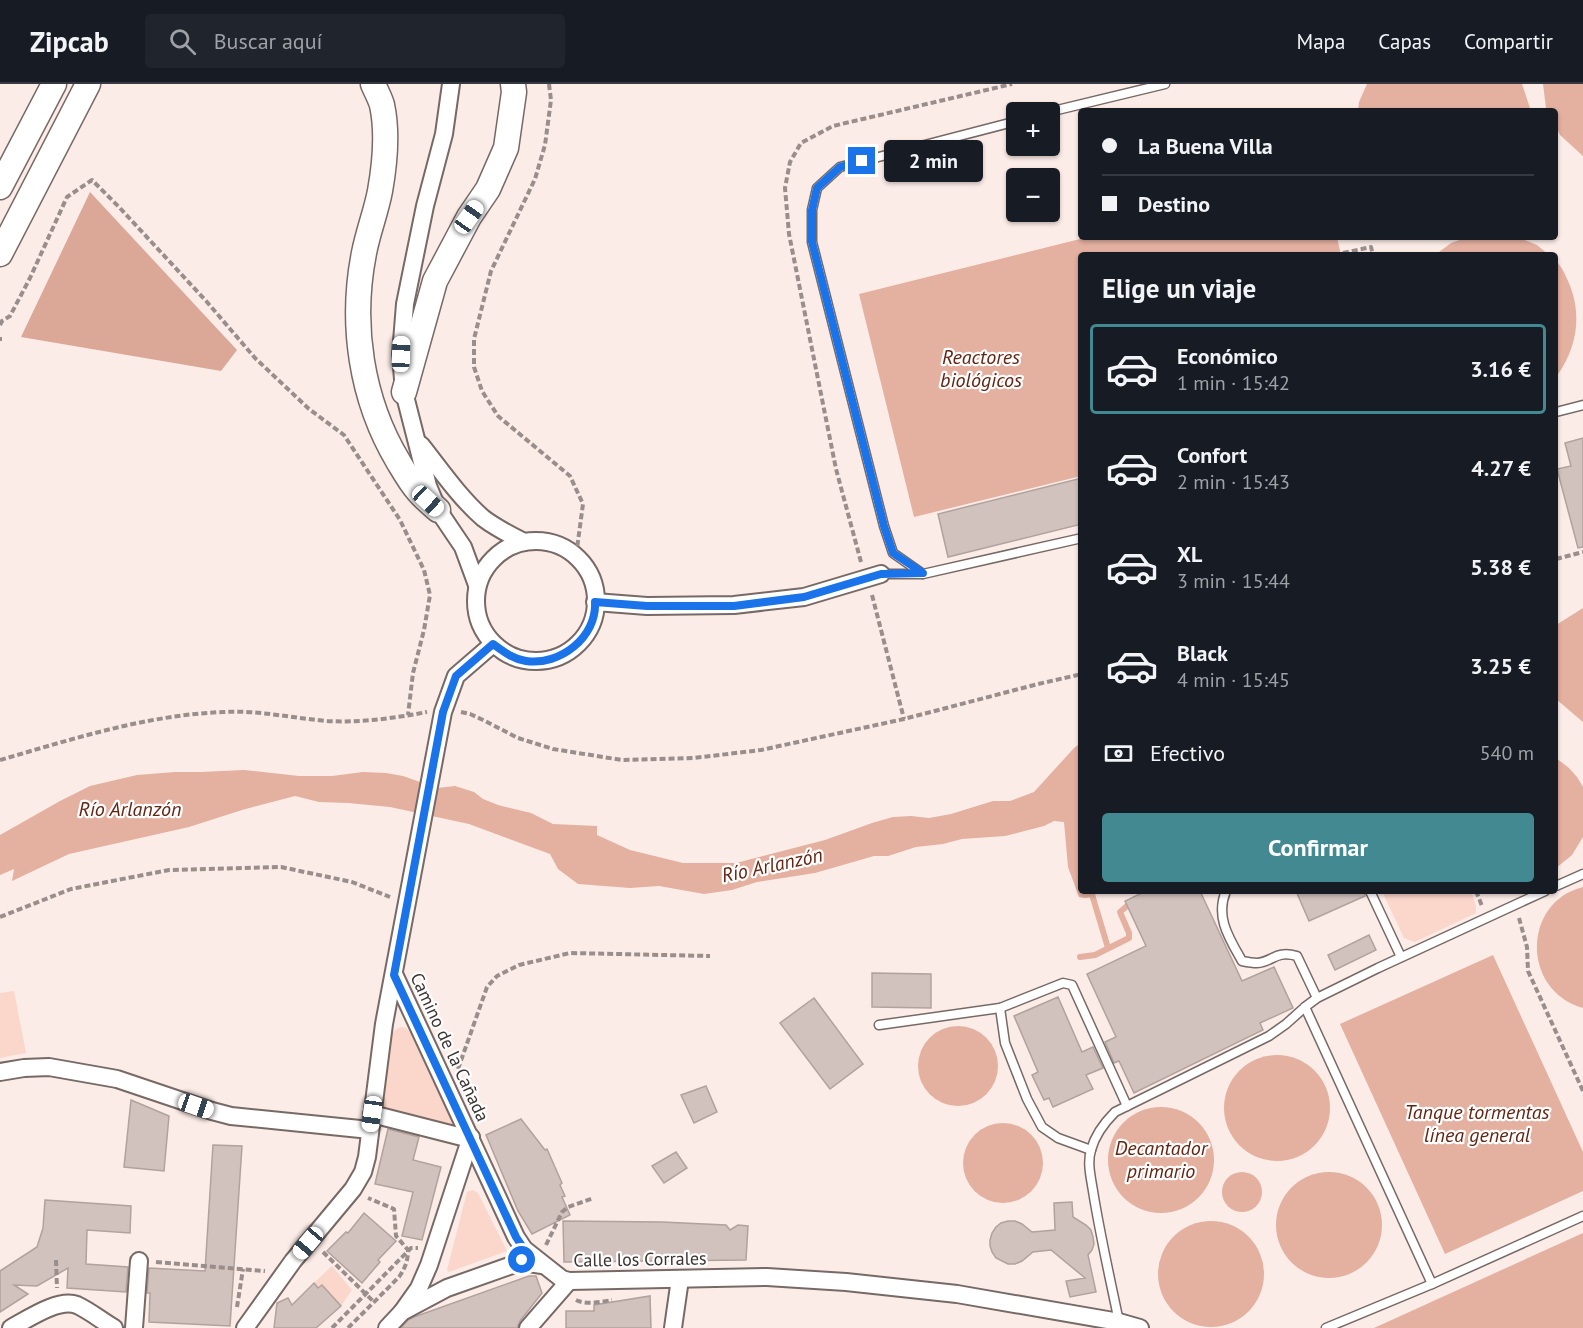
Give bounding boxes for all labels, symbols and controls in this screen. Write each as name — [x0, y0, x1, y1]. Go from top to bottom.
search box — [145, 14, 565, 68]
text: Zipcab — [30, 23, 109, 60]
icon: search — [166, 25, 199, 58]
text: Buscar aquí — [214, 27, 322, 55]
text: Mapa — [1297, 28, 1345, 55]
text: Capas — [1378, 28, 1431, 55]
text: Compartir — [1464, 28, 1553, 55]
map controls — [1006, 102, 1060, 222]
button: + — [1006, 102, 1060, 156]
text: La Buena Villa — [1138, 132, 1273, 160]
callout: 2 min — [883, 140, 982, 182]
route end — [848, 147, 875, 174]
text: 2 min — [909, 148, 958, 174]
button: − — [1006, 168, 1060, 222]
text: Destino — [1138, 190, 1210, 218]
car — [451, 197, 487, 237]
text: Elige un viaje — [1102, 271, 1256, 305]
car — [391, 336, 411, 372]
icon: car — [1105, 342, 1159, 396]
text: Económico — [1177, 342, 1278, 370]
water label: Reactores biológicos — [940, 344, 1022, 393]
text: 3.16 € — [1470, 355, 1531, 383]
text: 1 min · 15:42 — [1177, 370, 1290, 396]
icon: car — [1105, 441, 1159, 495]
text: Confort — [1177, 441, 1247, 469]
text: 4.27 € — [1471, 454, 1531, 482]
text: 2 min · 15:43 — [1177, 469, 1290, 495]
car — [409, 482, 447, 520]
icon: car — [1105, 540, 1159, 594]
text: XL — [1177, 540, 1202, 568]
text: 5.38 € — [1470, 553, 1531, 581]
text: 3 min · 15:44 — [1177, 568, 1290, 594]
icon: car — [1105, 639, 1159, 693]
text: Black — [1177, 639, 1228, 667]
text: 3.25 € — [1470, 652, 1531, 680]
text: 4 min · 15:45 — [1177, 667, 1290, 693]
icon: cash — [1102, 737, 1135, 770]
text: Efectivo — [1150, 739, 1225, 767]
text: 540 m — [1480, 740, 1534, 766]
water label: Río Arlanzón — [79, 796, 181, 822]
button: Confirmar — [1102, 813, 1534, 882]
water label: Río Arlanzón — [719, 842, 825, 888]
street label: Camino de la Cañada — [405, 969, 495, 1125]
car — [176, 1092, 216, 1120]
car — [361, 1095, 383, 1133]
water label: Tanque tormentas línea general — [1404, 1099, 1550, 1148]
water label: Decantador primario — [1115, 1135, 1209, 1184]
car — [290, 1223, 326, 1263]
route start — [508, 1246, 535, 1273]
street label: Calle los Corrales — [573, 1246, 707, 1272]

